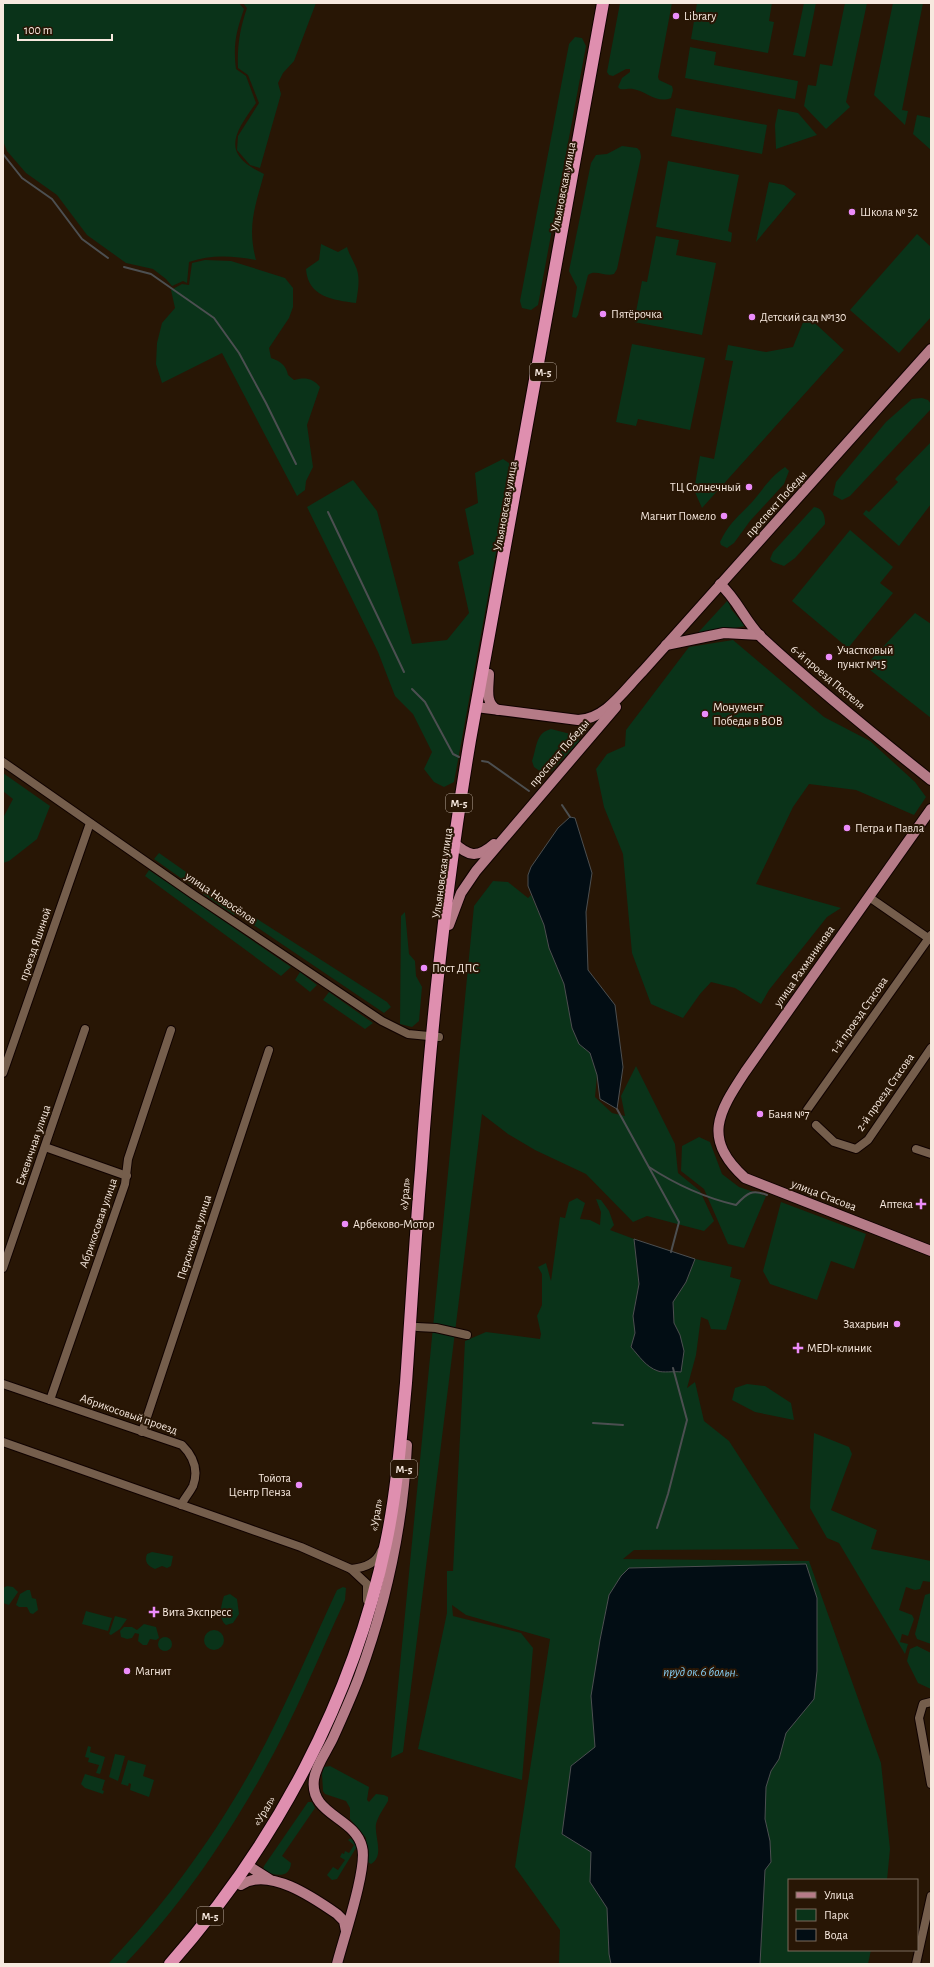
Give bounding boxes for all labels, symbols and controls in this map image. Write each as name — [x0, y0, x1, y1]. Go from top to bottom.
place label: Library — [684, 10, 716, 23]
marker: Library — [671, 11, 681, 21]
scale bar — [18, 16, 112, 42]
text: 100 m — [24, 24, 52, 36]
street label: Ульяновская улица — [548, 141, 579, 233]
place label: Школа № 52 — [860, 206, 919, 218]
marker: Школа № 52 — [847, 207, 857, 217]
place label: Пятёрочка — [611, 308, 663, 320]
marker: Пятёрочка — [598, 309, 608, 319]
place label: Детский сад №130 — [760, 311, 846, 323]
marker: Детский сад №130 — [747, 312, 757, 322]
road number: М-5 — [530, 363, 556, 381]
street label: Ульяновская улица — [491, 460, 520, 552]
street label: проспект Победы — [743, 468, 809, 540]
place label: ТЦ Солнечный — [670, 481, 741, 493]
marker: ТЦ Солнечный — [744, 482, 754, 492]
place label: Магнит Помело — [640, 510, 716, 522]
marker: Магнит Помело — [719, 511, 729, 521]
street label: 6-й проезд Пестеля — [789, 643, 867, 711]
place label: Участковый пункт №15 — [837, 644, 893, 671]
marker: Участковый пункт №15 — [824, 652, 834, 662]
place label: Монумент Победы в ВОВ — [713, 701, 783, 727]
marker: Монумент Победы в ВОВ — [700, 709, 710, 719]
street label: проспект Победы — [527, 717, 591, 789]
road number: М-5 — [446, 794, 472, 812]
place label: Петра и Павла — [855, 822, 925, 834]
marker: Петра и Павла — [842, 823, 852, 833]
street label: Ульяновская улица — [430, 826, 455, 919]
street label: улица Новосёлов — [182, 869, 259, 927]
street label: проезд Яшиной — [17, 906, 53, 982]
street label: улица Рахманинова — [771, 923, 838, 1010]
place label: Пост ДПС — [432, 962, 479, 974]
marker: Пост ДПС — [419, 963, 429, 973]
street label: 1-й проезд Стасова — [828, 974, 890, 1056]
street label: 2-й проезд Стасова — [854, 1051, 917, 1133]
street label: Ежевичная улица — [14, 1103, 54, 1187]
place label: Баня №7 — [768, 1108, 810, 1120]
marker: Баня №7 — [755, 1109, 765, 1119]
street label: Абрикосовая улица — [77, 1176, 120, 1270]
street label: «Урал» — [398, 1177, 412, 1211]
street label: улица Стасова — [789, 1177, 859, 1214]
street label: Персиковая улица — [175, 1193, 214, 1281]
place label: Аптека — [879, 1198, 914, 1210]
marker: Аптека — [916, 1199, 926, 1209]
place label: Арбеково-Мотор — [353, 1218, 435, 1230]
marker: Арбеково-Мотор — [340, 1219, 350, 1229]
place label: Захарьин — [843, 1318, 889, 1330]
marker: Захарьин — [892, 1319, 902, 1329]
marker: MEDI-клиник — [792, 1342, 804, 1354]
place label: MEDI-клиник — [807, 1342, 872, 1354]
street label: Абрикосовый проезд — [79, 1392, 179, 1436]
road number: М-5 — [391, 1460, 417, 1478]
place label: Тойота Центр Пенза — [229, 1472, 292, 1498]
marker: Тойота Центр Пенза — [294, 1480, 304, 1490]
street label: «Урал» — [368, 1498, 385, 1532]
place label: Вита Экспресс — [162, 1606, 231, 1618]
marker: Вита Экспресс — [149, 1607, 159, 1617]
place label: Магнит — [135, 1665, 172, 1677]
marker: Магнит — [122, 1666, 132, 1676]
water label: пруд ок.6 больн. — [663, 1666, 739, 1679]
street label: «Урал» — [250, 1794, 278, 1828]
legend — [788, 1879, 918, 1951]
text: Улица — [824, 1889, 854, 1901]
road number: М-5 — [197, 1907, 223, 1925]
text: Парк — [824, 1909, 849, 1921]
text: Вода — [824, 1929, 848, 1941]

